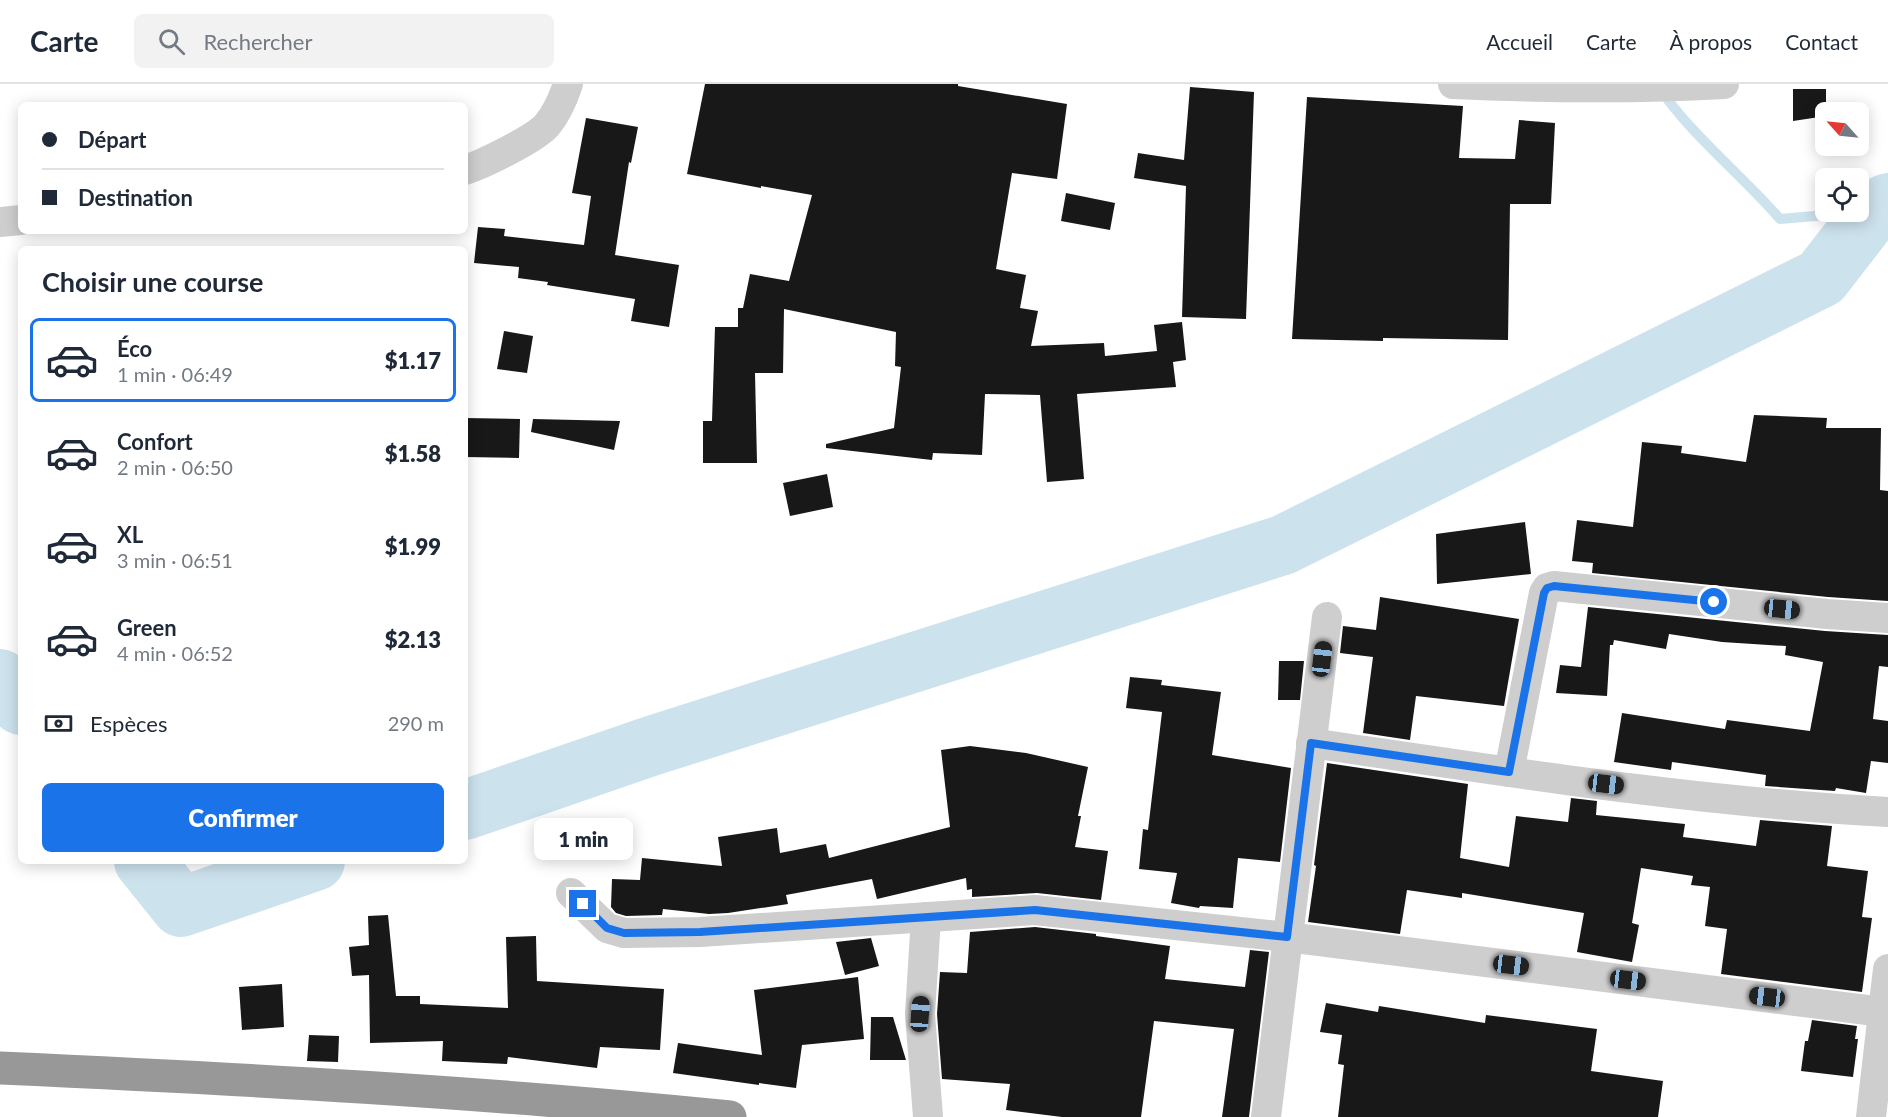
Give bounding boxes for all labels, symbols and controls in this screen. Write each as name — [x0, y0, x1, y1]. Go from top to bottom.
search box — [134, 14, 554, 68]
text: Carte — [30, 24, 98, 58]
icon: search — [155, 25, 188, 58]
text: Rechercher — [203, 28, 312, 55]
text: Accueil — [1486, 29, 1553, 54]
text: Carte — [1586, 29, 1637, 54]
text: À propos — [1670, 29, 1752, 54]
text: Contact — [1785, 29, 1858, 54]
north arrow — [1815, 102, 1869, 156]
map controls — [1815, 102, 1869, 222]
text: Départ — [78, 126, 146, 153]
button: locate — [1815, 168, 1869, 222]
text: Destination — [78, 184, 193, 211]
text: Choisir une course — [42, 265, 264, 298]
icon: car — [45, 333, 99, 387]
text: Éco — [117, 335, 152, 362]
text: $1.17 — [385, 347, 441, 374]
text: 1 min · 06:49 — [117, 362, 233, 386]
icon: car — [45, 426, 99, 480]
text: Confort — [117, 428, 193, 455]
text: $1.58 — [385, 440, 441, 467]
text: 2 min · 06:50 — [117, 455, 233, 479]
icon: car — [45, 519, 99, 573]
text: XL — [117, 521, 143, 548]
text: $1.99 — [385, 533, 441, 560]
text: 3 min · 06:51 — [117, 548, 233, 572]
route start — [1700, 588, 1727, 615]
car — [1763, 598, 1801, 620]
icon: car — [45, 612, 99, 666]
text: Green — [117, 614, 177, 641]
text: $2.13 — [385, 626, 441, 653]
car — [1311, 640, 1333, 678]
text: 4 min · 06:52 — [117, 641, 233, 665]
icon: cash — [42, 707, 75, 740]
text: Espèces — [90, 710, 167, 737]
text: 290 m — [388, 711, 444, 735]
car — [1587, 773, 1625, 795]
button: Confirmer — [42, 783, 444, 852]
callout: 1 min — [534, 817, 632, 859]
text: 1 min — [559, 827, 608, 851]
route end — [569, 890, 596, 917]
car — [1492, 954, 1530, 976]
car — [1609, 969, 1647, 991]
car — [1748, 986, 1786, 1008]
car — [910, 995, 930, 1033]

